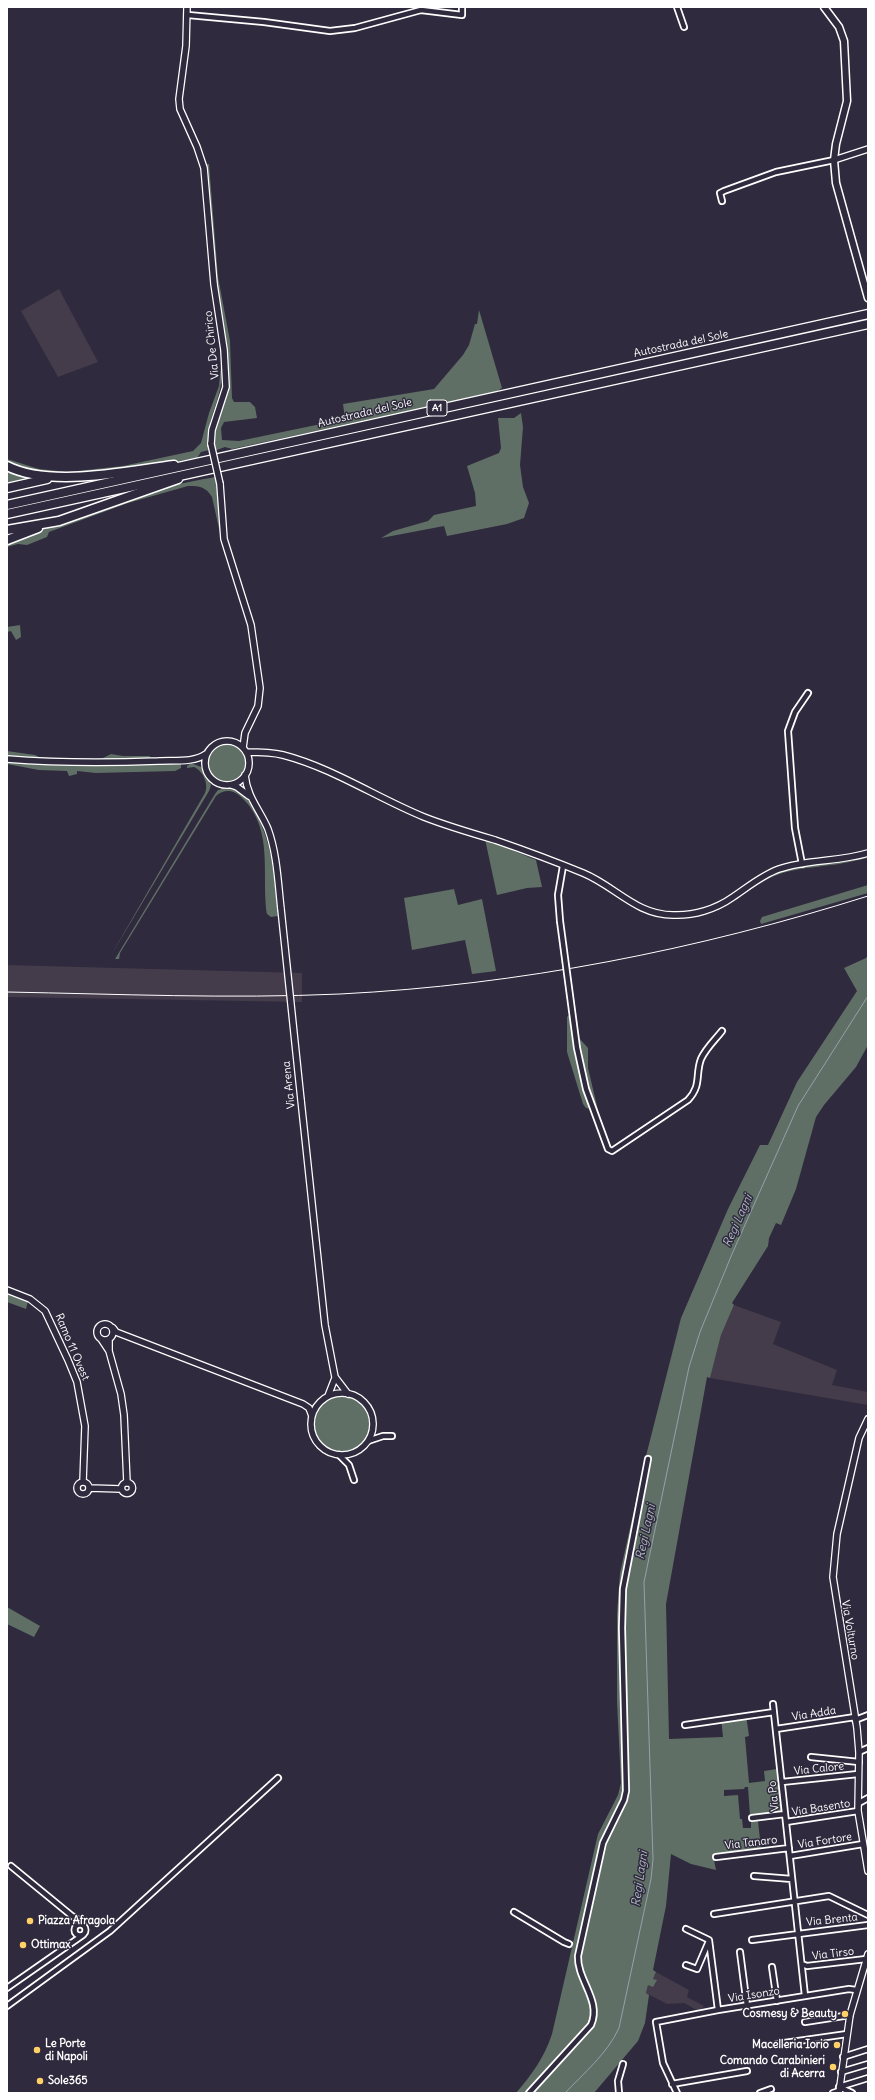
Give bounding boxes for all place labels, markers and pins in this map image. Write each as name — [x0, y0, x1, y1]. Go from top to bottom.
place label: Piazza Afragola — [38, 1914, 115, 1928]
marker: Piazza Afragola — [25, 1916, 35, 1926]
place label: Ottimax — [31, 1938, 71, 1952]
marker: Ottimax — [18, 1940, 28, 1950]
place label: Cosmesy & Beauty — [742, 2007, 837, 2021]
marker: Cosmesy & Beauty — [840, 2009, 850, 2019]
place label: Le Porte di Napoli — [45, 2037, 88, 2063]
place label: Macelleria Iorio — [752, 2038, 829, 2052]
marker: Macelleria Iorio — [832, 2040, 842, 2050]
marker: Le Porte di Napoli — [32, 2045, 42, 2055]
place label: Comando Carabinieri di Acerra — [720, 2054, 825, 2080]
marker: Comando Carabinieri di Acerra — [828, 2062, 838, 2072]
place label: Sole365 — [48, 2074, 88, 2088]
marker: Sole365 — [35, 2076, 45, 2086]

